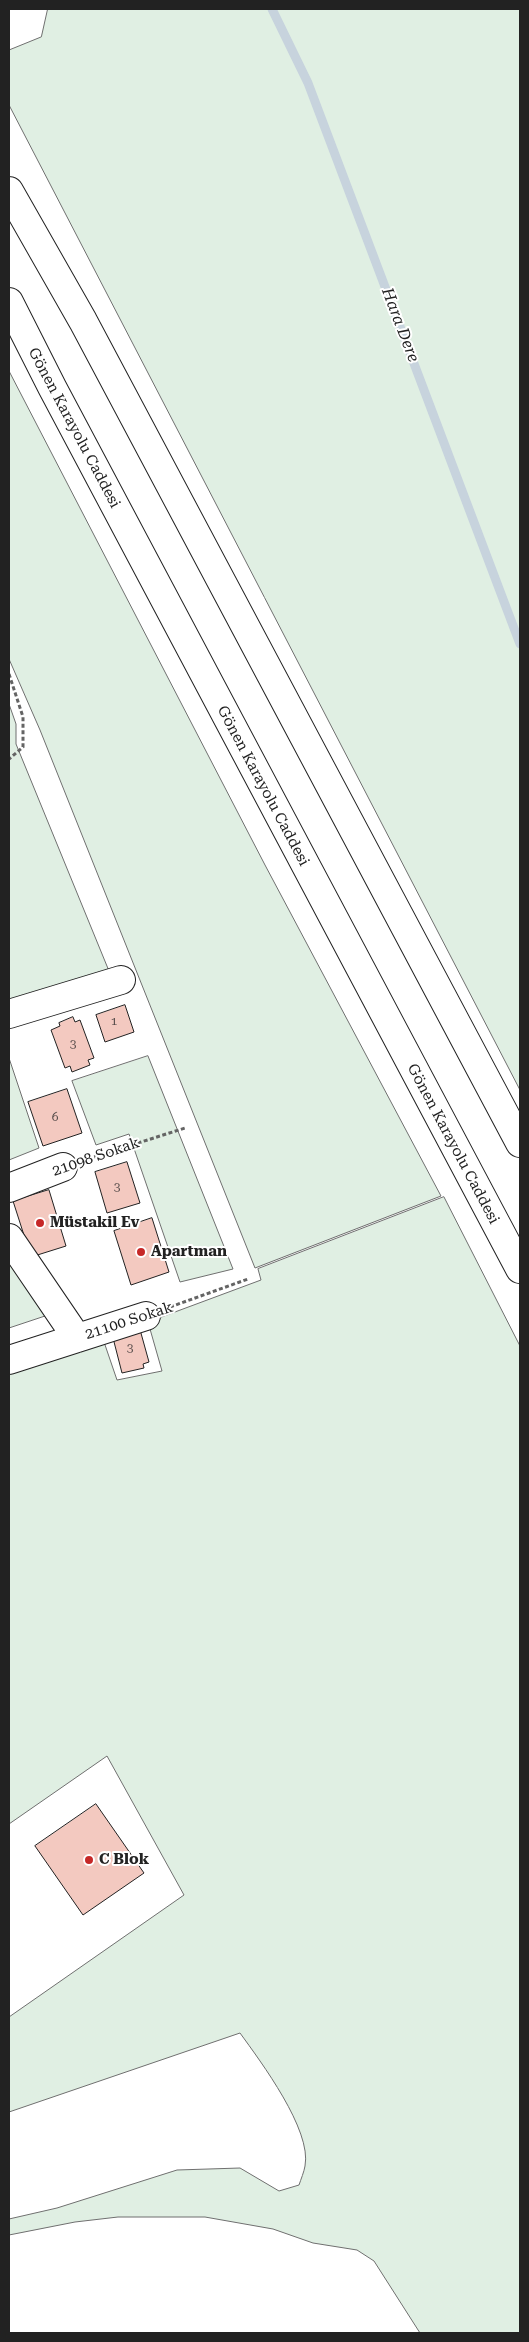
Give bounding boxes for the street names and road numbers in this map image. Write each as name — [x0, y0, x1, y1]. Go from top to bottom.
street label: Gönen Karayolu Caddesi — [24, 345, 124, 511]
street label: Gönen Karayolu Caddesi — [213, 703, 313, 869]
street label: Gönen Karayolu Caddesi — [403, 1061, 503, 1227]
street label: 21098 Sokak — [50, 1134, 142, 1180]
street label: 21100 Sokak — [83, 1298, 175, 1344]

